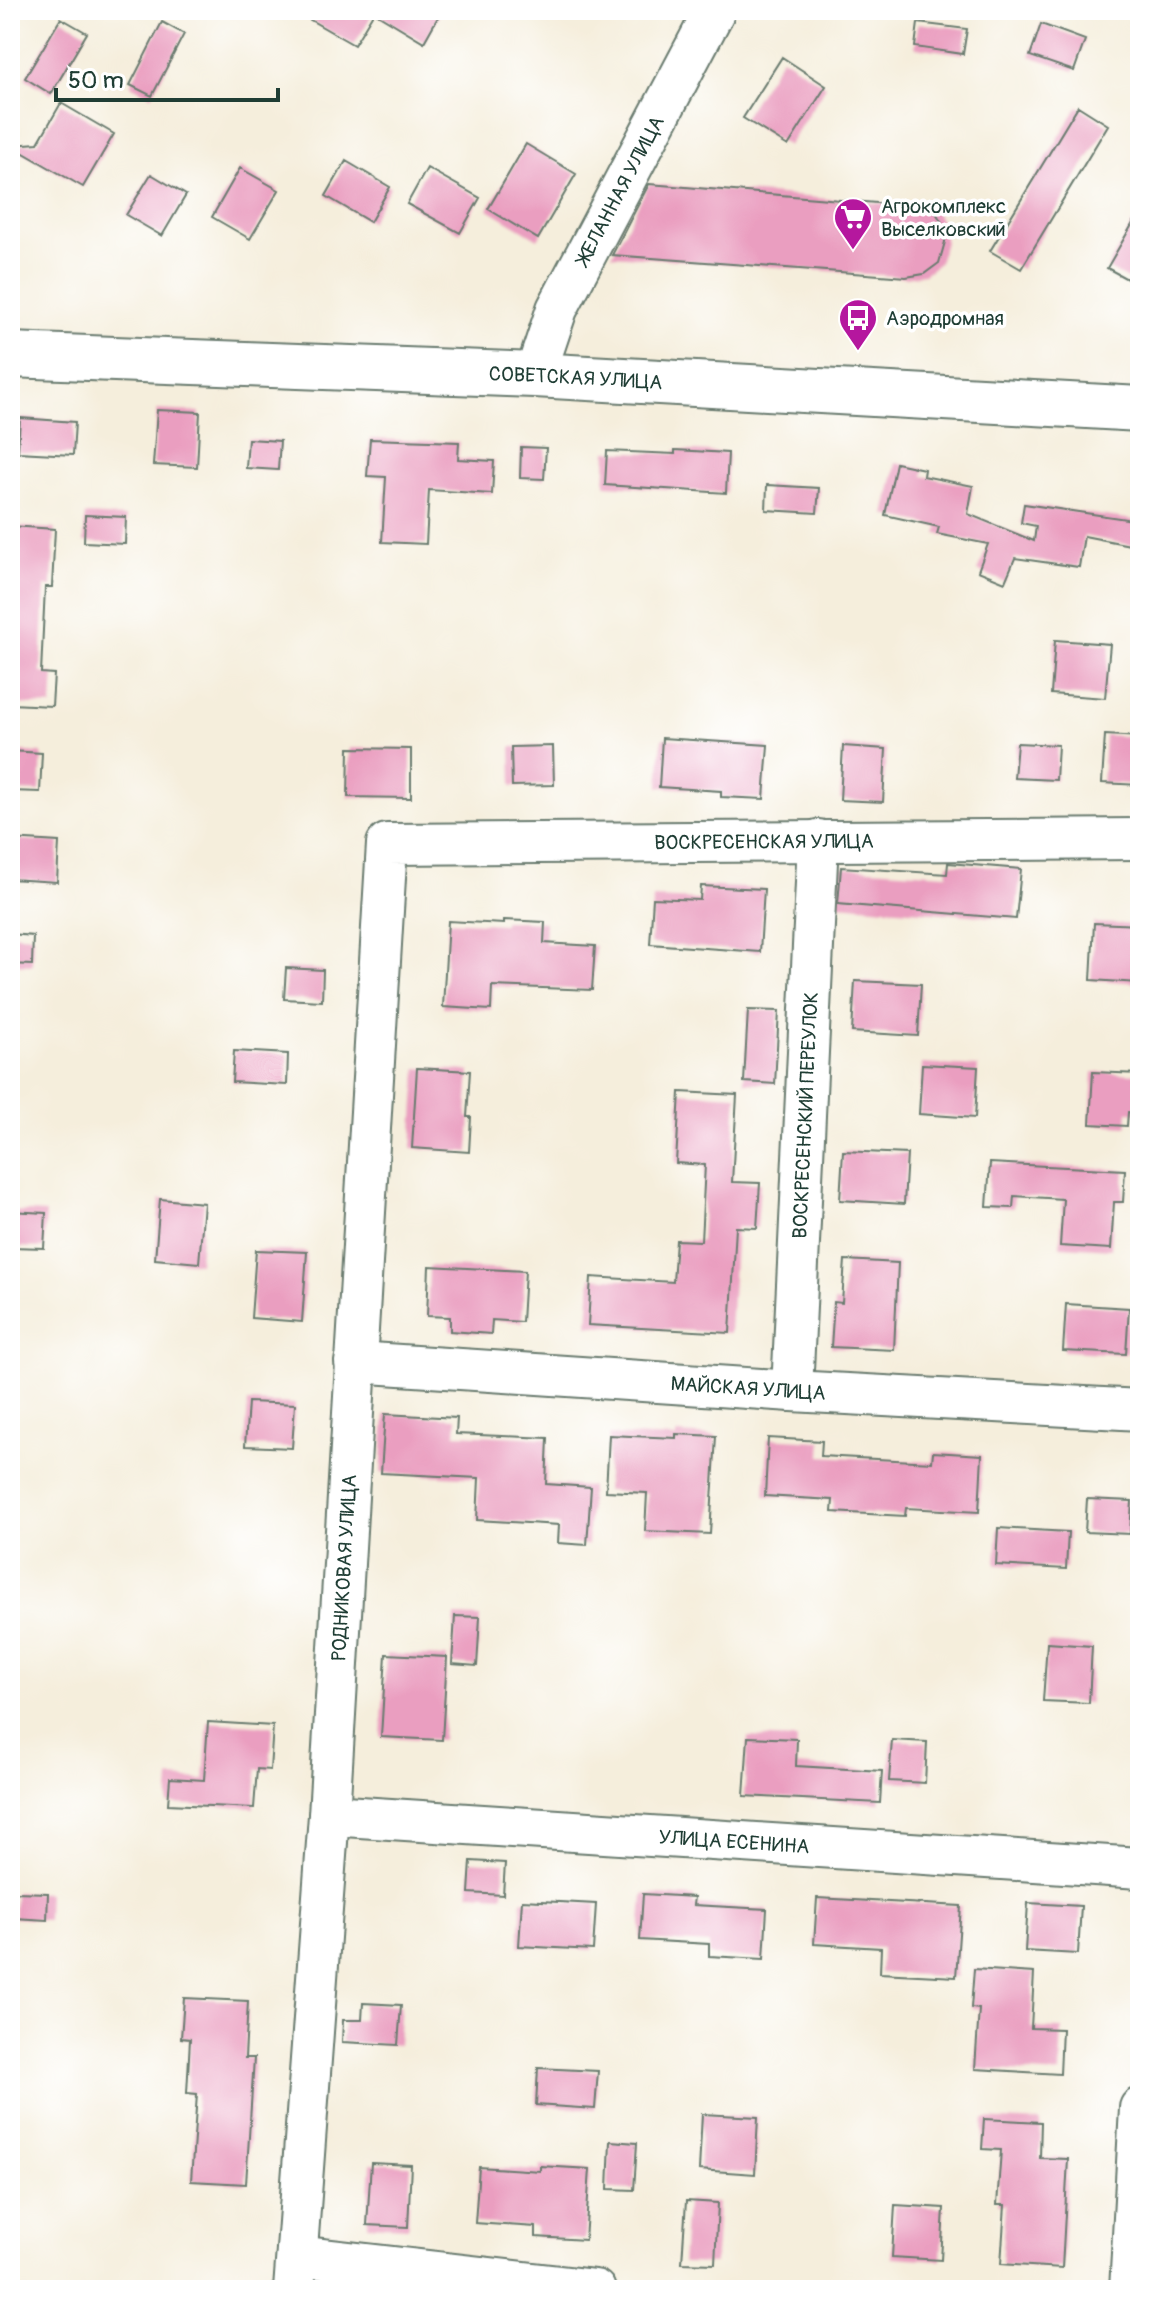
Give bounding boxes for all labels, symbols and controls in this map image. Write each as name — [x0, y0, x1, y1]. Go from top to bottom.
scale bar — [56, 52, 278, 102]
text: 50 m — [68, 66, 124, 95]
street label: ЖЕЛАННАЯ УЛИЦА — [569, 111, 669, 272]
place label: Агрокомплекс Выселковский — [881, 194, 1006, 242]
supermarket icon: Агрокомплекс Выселковский — [832, 196, 874, 251]
bus stop icon: Аэродромная — [837, 297, 879, 352]
place label: Аэродромная — [886, 306, 1004, 331]
street label: СОВЕТСКАЯ УЛИЦА — [488, 361, 663, 395]
street label: ВОСКРЕСЕНСКАЯ УЛИЦА — [654, 828, 874, 855]
street label: ВОСКРЕСЕНСКИЙ ПЕРЕУЛОК — [787, 991, 823, 1239]
street label: МАЙСКАЯ УЛИЦА — [670, 1370, 826, 1405]
street label: РОДНИКОВАЯ УЛИЦА — [326, 1474, 362, 1662]
street label: УЛИЦА ЕСЕНИНА — [658, 1824, 810, 1859]

